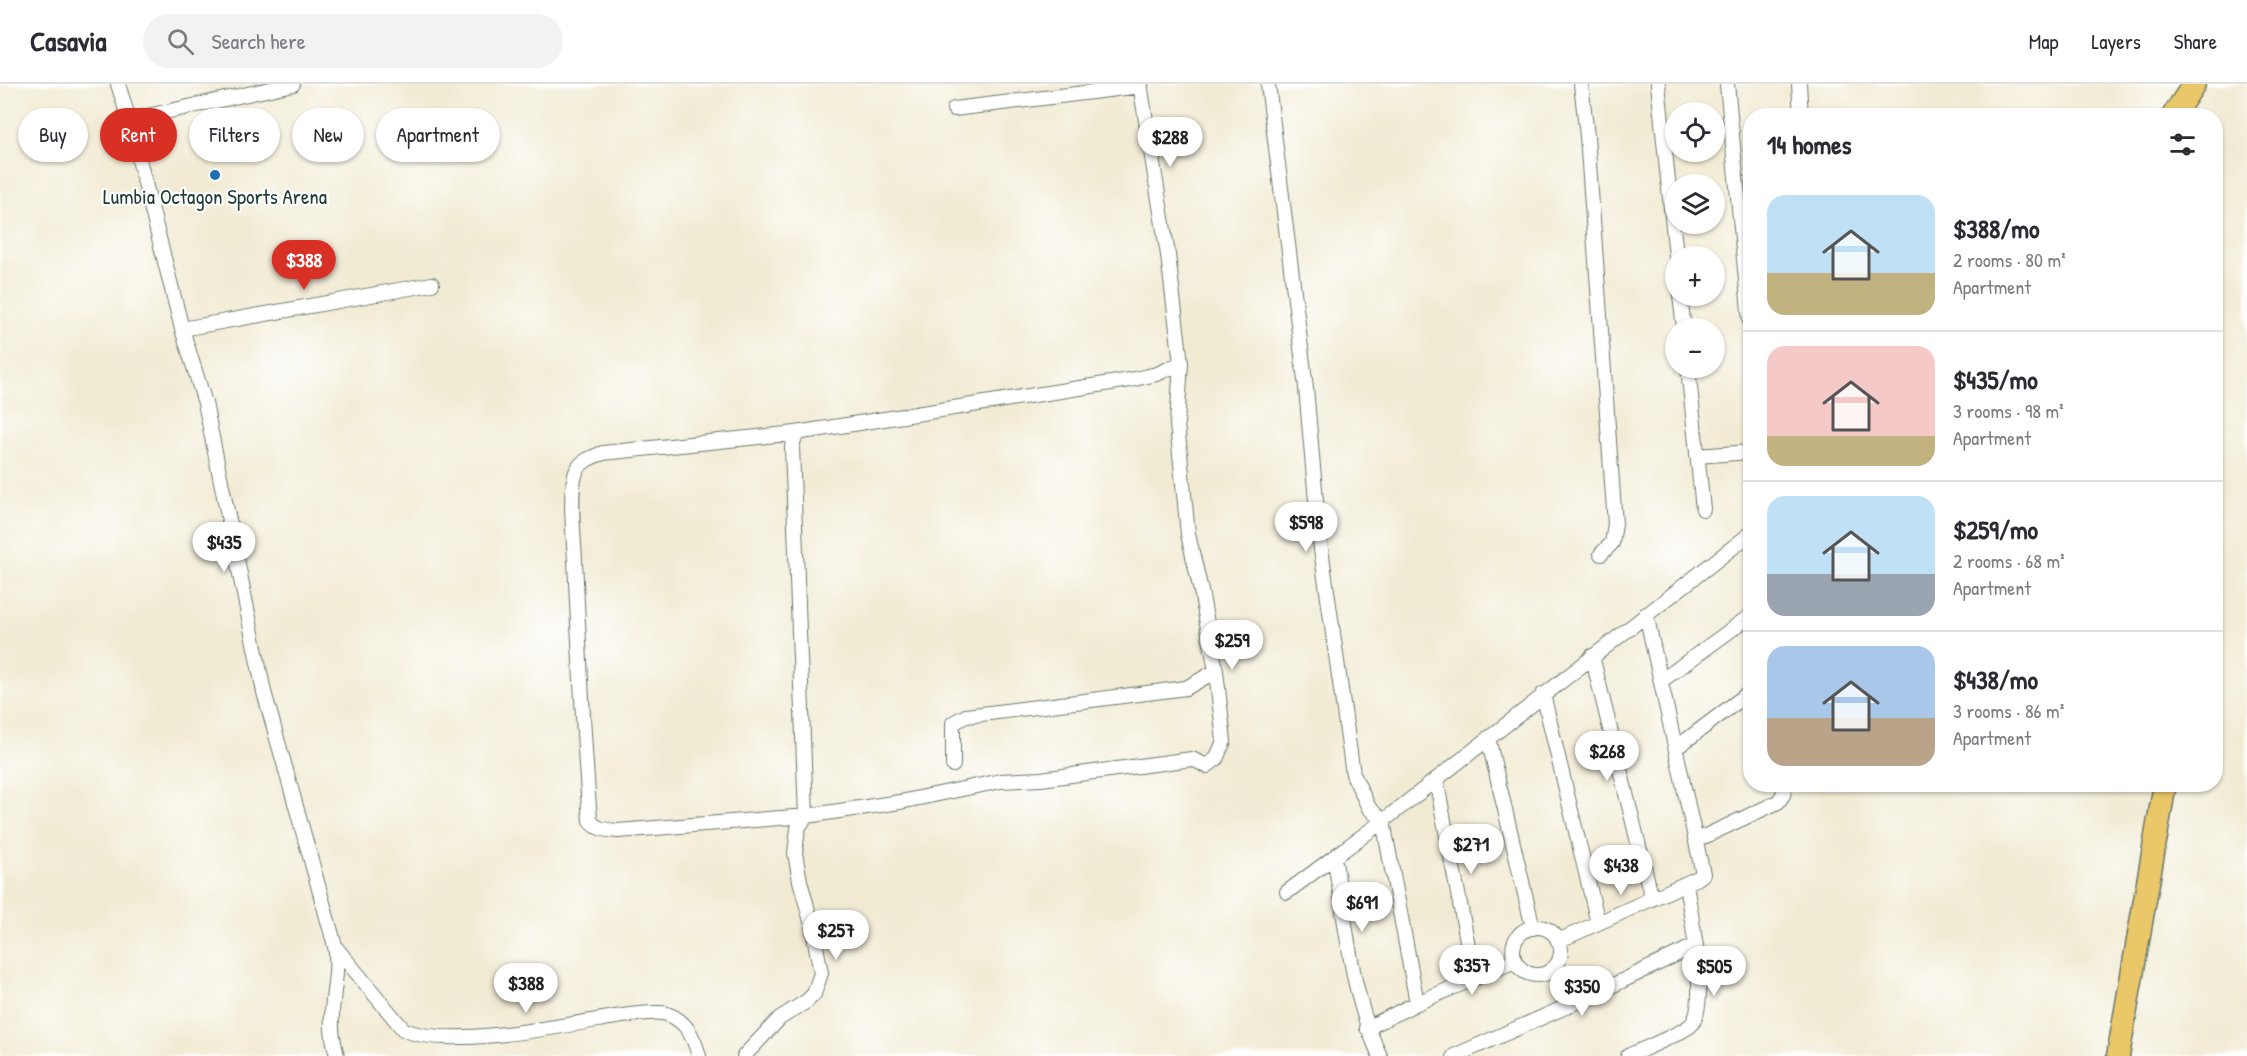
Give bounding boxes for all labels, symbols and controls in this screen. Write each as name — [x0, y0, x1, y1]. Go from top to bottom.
search box — [143, 14, 563, 68]
text: Casavia — [30, 22, 107, 60]
icon: search — [164, 25, 197, 58]
text: Search here — [212, 26, 306, 56]
text: Map — [2029, 27, 2058, 56]
text: Layers — [2091, 27, 2141, 56]
text: Share — [2174, 27, 2217, 56]
map controls — [1665, 102, 1725, 378]
button: locate — [1665, 102, 1725, 162]
chip: Buy — [18, 108, 88, 162]
chip: Rent — [100, 108, 177, 162]
chip: Filters — [189, 108, 280, 162]
chip: New — [292, 108, 364, 162]
chip: Apartment — [376, 108, 500, 162]
pin: $288 — [1134, 117, 1206, 168]
text: $288 — [1152, 123, 1188, 150]
text: 14 homes — [1767, 127, 1852, 162]
icon: filters — [2166, 128, 2199, 161]
marker: Lumbia Octagon Sports Arena — [208, 168, 222, 182]
button: layers — [1665, 174, 1725, 234]
place label: Lumbia Octagon Sports Arena — [103, 182, 327, 211]
text: $388/mo — [1953, 211, 2040, 246]
icon: home — [1815, 219, 1887, 291]
pin: $388 — [268, 240, 340, 291]
text: $388 — [286, 246, 322, 273]
button: + — [1665, 246, 1725, 306]
text: 2 rooms · 80 m² — [1953, 246, 2066, 273]
text: Apartment — [1953, 273, 2031, 300]
button: − — [1665, 318, 1725, 378]
text: $435/mo — [1953, 362, 2038, 397]
icon: home — [1815, 370, 1887, 442]
text: 3 rooms · 98 m² — [1953, 397, 2064, 424]
text: Apartment — [1953, 424, 2031, 451]
pin: $598 — [1270, 502, 1342, 553]
text: $598 — [1289, 508, 1323, 535]
text: $259/mo — [1953, 512, 2038, 547]
icon: home — [1815, 520, 1887, 592]
pin: $435 — [188, 522, 260, 573]
text: $435 — [206, 528, 242, 555]
text: 2 rooms · 68 m² — [1953, 547, 2065, 574]
text: Apartment — [1953, 574, 2031, 601]
pin: $259 — [1196, 620, 1268, 671]
text: $259 — [1214, 626, 1250, 653]
text: $438/mo — [1953, 662, 2038, 697]
icon: home — [1815, 670, 1887, 742]
text: 3 rooms · 86 m² — [1953, 697, 2064, 724]
text: Apartment — [1953, 724, 2031, 751]
pin: $268 — [1571, 731, 1643, 782]
text: $268 — [1589, 737, 1625, 764]
pin: $271 — [1435, 824, 1507, 875]
text: $271 — [1453, 830, 1489, 857]
pin: $438 — [1585, 845, 1657, 896]
text: $438 — [1603, 851, 1639, 878]
pin: $691 — [1326, 882, 1398, 933]
text: $691 — [1346, 888, 1378, 915]
pin: $257 — [800, 910, 872, 961]
text: $257 — [817, 916, 855, 943]
pin: $357 — [1436, 945, 1508, 996]
pin: $505 — [1678, 946, 1750, 997]
text: $357 — [1453, 951, 1491, 978]
text: $505 — [1696, 952, 1732, 979]
pin: $388 — [490, 963, 562, 1014]
pin: $350 — [1546, 966, 1618, 1017]
text: $388 — [508, 969, 544, 996]
text: $350 — [1564, 972, 1600, 999]

